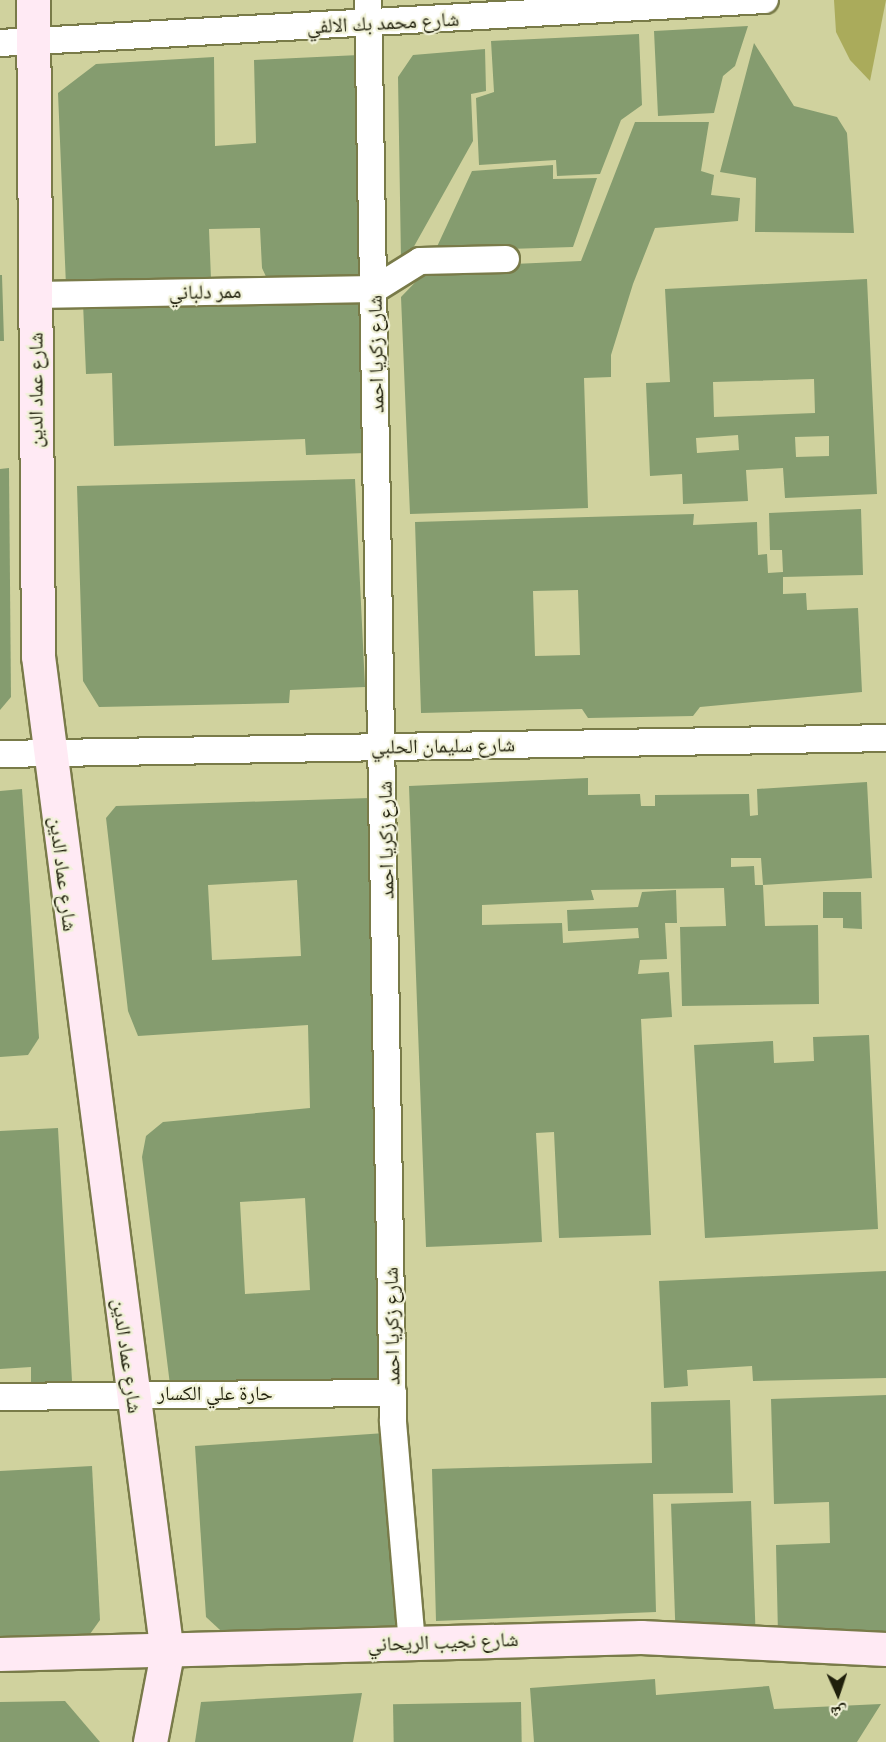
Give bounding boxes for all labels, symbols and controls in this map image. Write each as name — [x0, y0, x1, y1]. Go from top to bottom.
street label: شارع محمد بك الالفي — [306, 7, 460, 39]
street label: ممر دلباني — [168, 279, 242, 305]
street label: شارع زكريا احمد — [363, 295, 389, 413]
street label: شارع عماد الدين — [24, 332, 48, 448]
street label: شارع سليمان الحلبي — [371, 733, 515, 759]
street label: شارع زكريا احمد — [373, 781, 399, 899]
street label: شارع عماد الدين — [44, 815, 82, 933]
street label: شارع زكريا احمد — [379, 1267, 405, 1385]
street label: شارع عماد الدين — [107, 1297, 147, 1415]
street label: حارة علي الكسار — [157, 1381, 273, 1405]
street label: شارع نجيب الريحاني — [367, 1627, 519, 1657]
north arrow — [808, 1664, 868, 1724]
text: ش — [830, 1703, 848, 1722]

